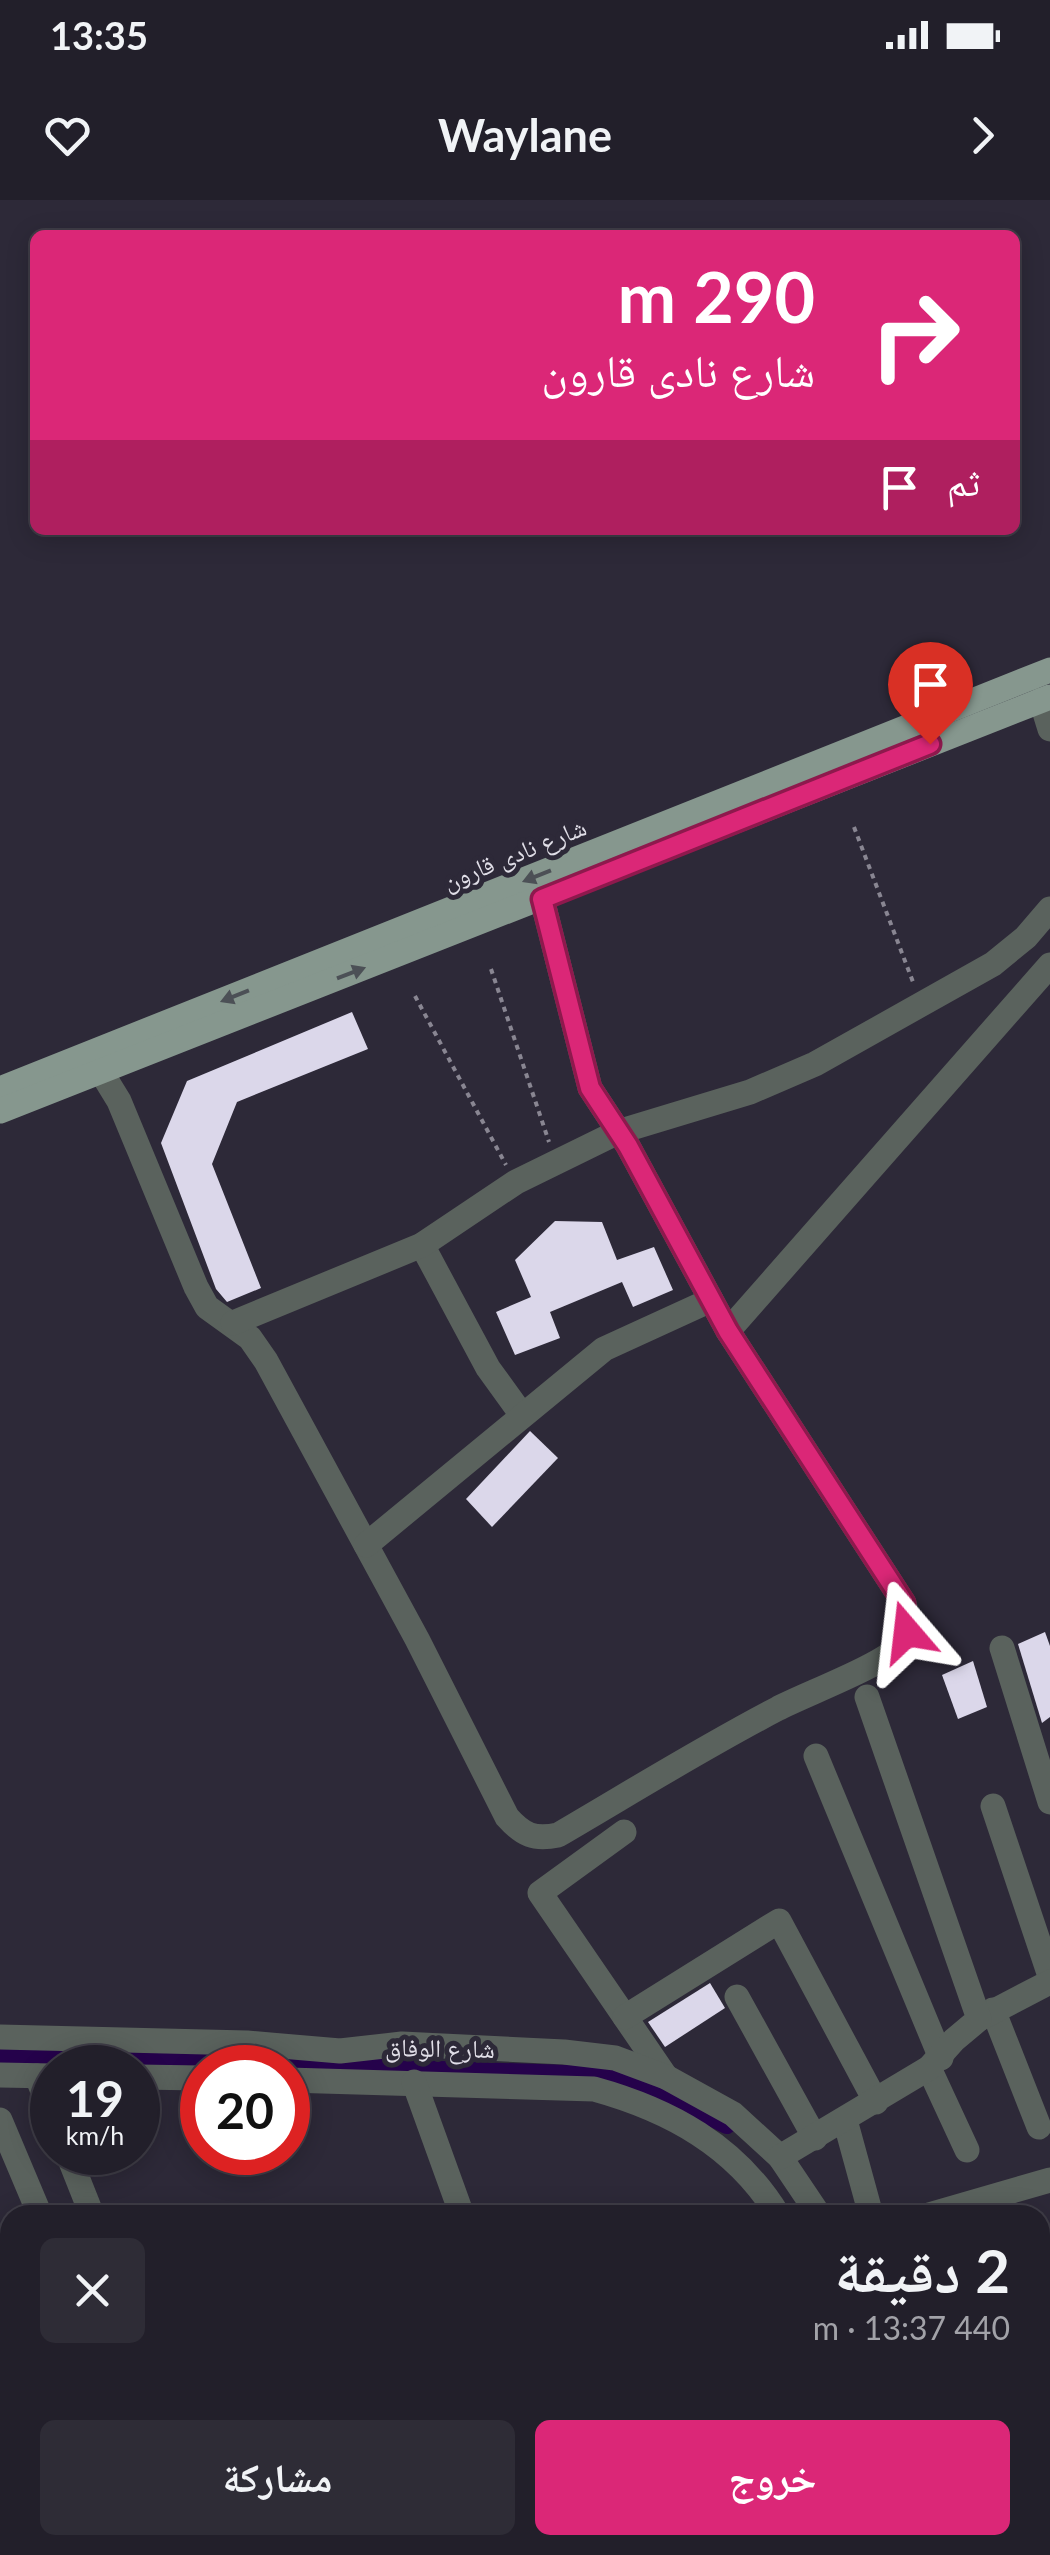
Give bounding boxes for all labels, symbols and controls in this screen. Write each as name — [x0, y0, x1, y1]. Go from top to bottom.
text: 13:35 — [50, 12, 148, 58]
icon: heart — [40, 108, 95, 163]
text: Waylane — [438, 108, 612, 162]
icon: forward — [955, 108, 1010, 163]
text: 290 m — [618, 254, 815, 338]
icon: right — [850, 270, 980, 400]
text: شارع نادى قارون — [541, 343, 815, 397]
text: ثم — [947, 458, 980, 504]
icon: arrive — [872, 460, 927, 515]
pin — [888, 642, 973, 745]
icon: arrive — [903, 657, 958, 712]
street label: شارع نادى قارون — [438, 811, 591, 897]
one-way arrow — [522, 869, 552, 885]
one-way arrow — [337, 964, 367, 980]
one-way arrow — [220, 989, 250, 1004]
position arrow — [855, 1580, 959, 1684]
street label: شارع الوفاق — [385, 2031, 495, 2065]
speed limit sign: 20 — [180, 2045, 310, 2175]
text: 19 — [66, 2068, 124, 2128]
text: km/h — [66, 2120, 124, 2150]
text: 2 دقيقة — [835, 2234, 1010, 2306]
button: close — [40, 2238, 145, 2343]
text: 440 m · 13:37 — [813, 2308, 1010, 2347]
button: مشاركة — [40, 2420, 515, 2535]
button: خروج — [535, 2420, 1010, 2535]

